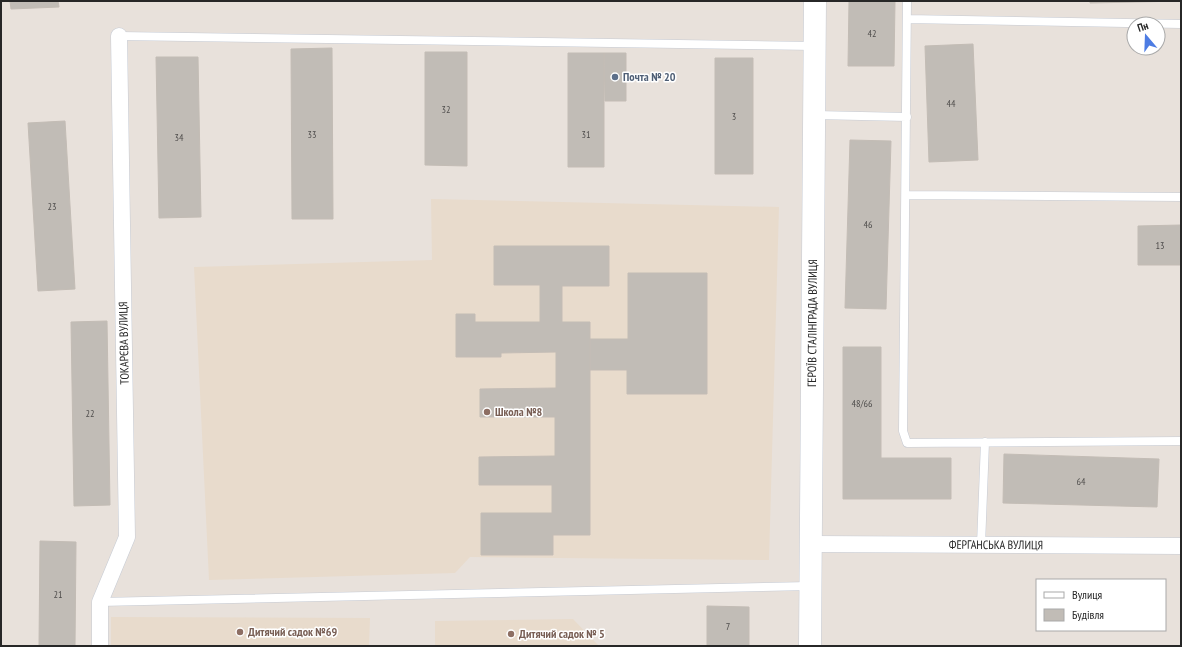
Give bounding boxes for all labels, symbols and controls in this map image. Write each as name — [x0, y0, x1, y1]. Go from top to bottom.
north arrow — [1126, 16, 1166, 56]
text: Пн — [1135, 18, 1150, 35]
house number: 42 — [868, 27, 877, 40]
place label: Почта № 20 — [623, 69, 676, 84]
marker: Почта № 20 — [610, 72, 620, 82]
house number: 44 — [947, 97, 956, 110]
house number: 32 — [442, 103, 451, 116]
house number: 3 — [732, 110, 736, 123]
house number: 33 — [308, 128, 317, 141]
house number: 31 — [582, 128, 591, 141]
house number: 34 — [175, 131, 184, 144]
house number: 23 — [48, 200, 57, 213]
house number: 46 — [864, 218, 873, 231]
house number: 13 — [1156, 239, 1165, 252]
street label: ГЕРОЇВ СТАЛІНГРАДА ВУЛИЦЯ — [804, 259, 820, 387]
street label: ТОКАРЄВА ВУЛИЦЯ — [115, 301, 132, 385]
house number: 48/66 — [852, 397, 873, 410]
place label: Школа №8 — [495, 404, 542, 419]
house number: 22 — [86, 407, 95, 420]
marker: Школа №8 — [482, 407, 492, 417]
house number: 64 — [1077, 475, 1086, 488]
street label: ФЕРГАНСЬКА ВУЛИЦЯ — [949, 537, 1043, 552]
legend — [1036, 579, 1166, 631]
text: Вулиця — [1072, 587, 1102, 602]
house number: 21 — [54, 588, 63, 601]
text: Будівля — [1072, 607, 1104, 622]
house number: 7 — [726, 620, 730, 633]
place label: Дитячий садок №69 — [248, 624, 337, 639]
place label: Дитячий садок № 5 — [519, 626, 605, 641]
marker: Дитячий садок №69 — [235, 627, 245, 637]
marker: Дитячий садок № 5 — [506, 629, 516, 639]

